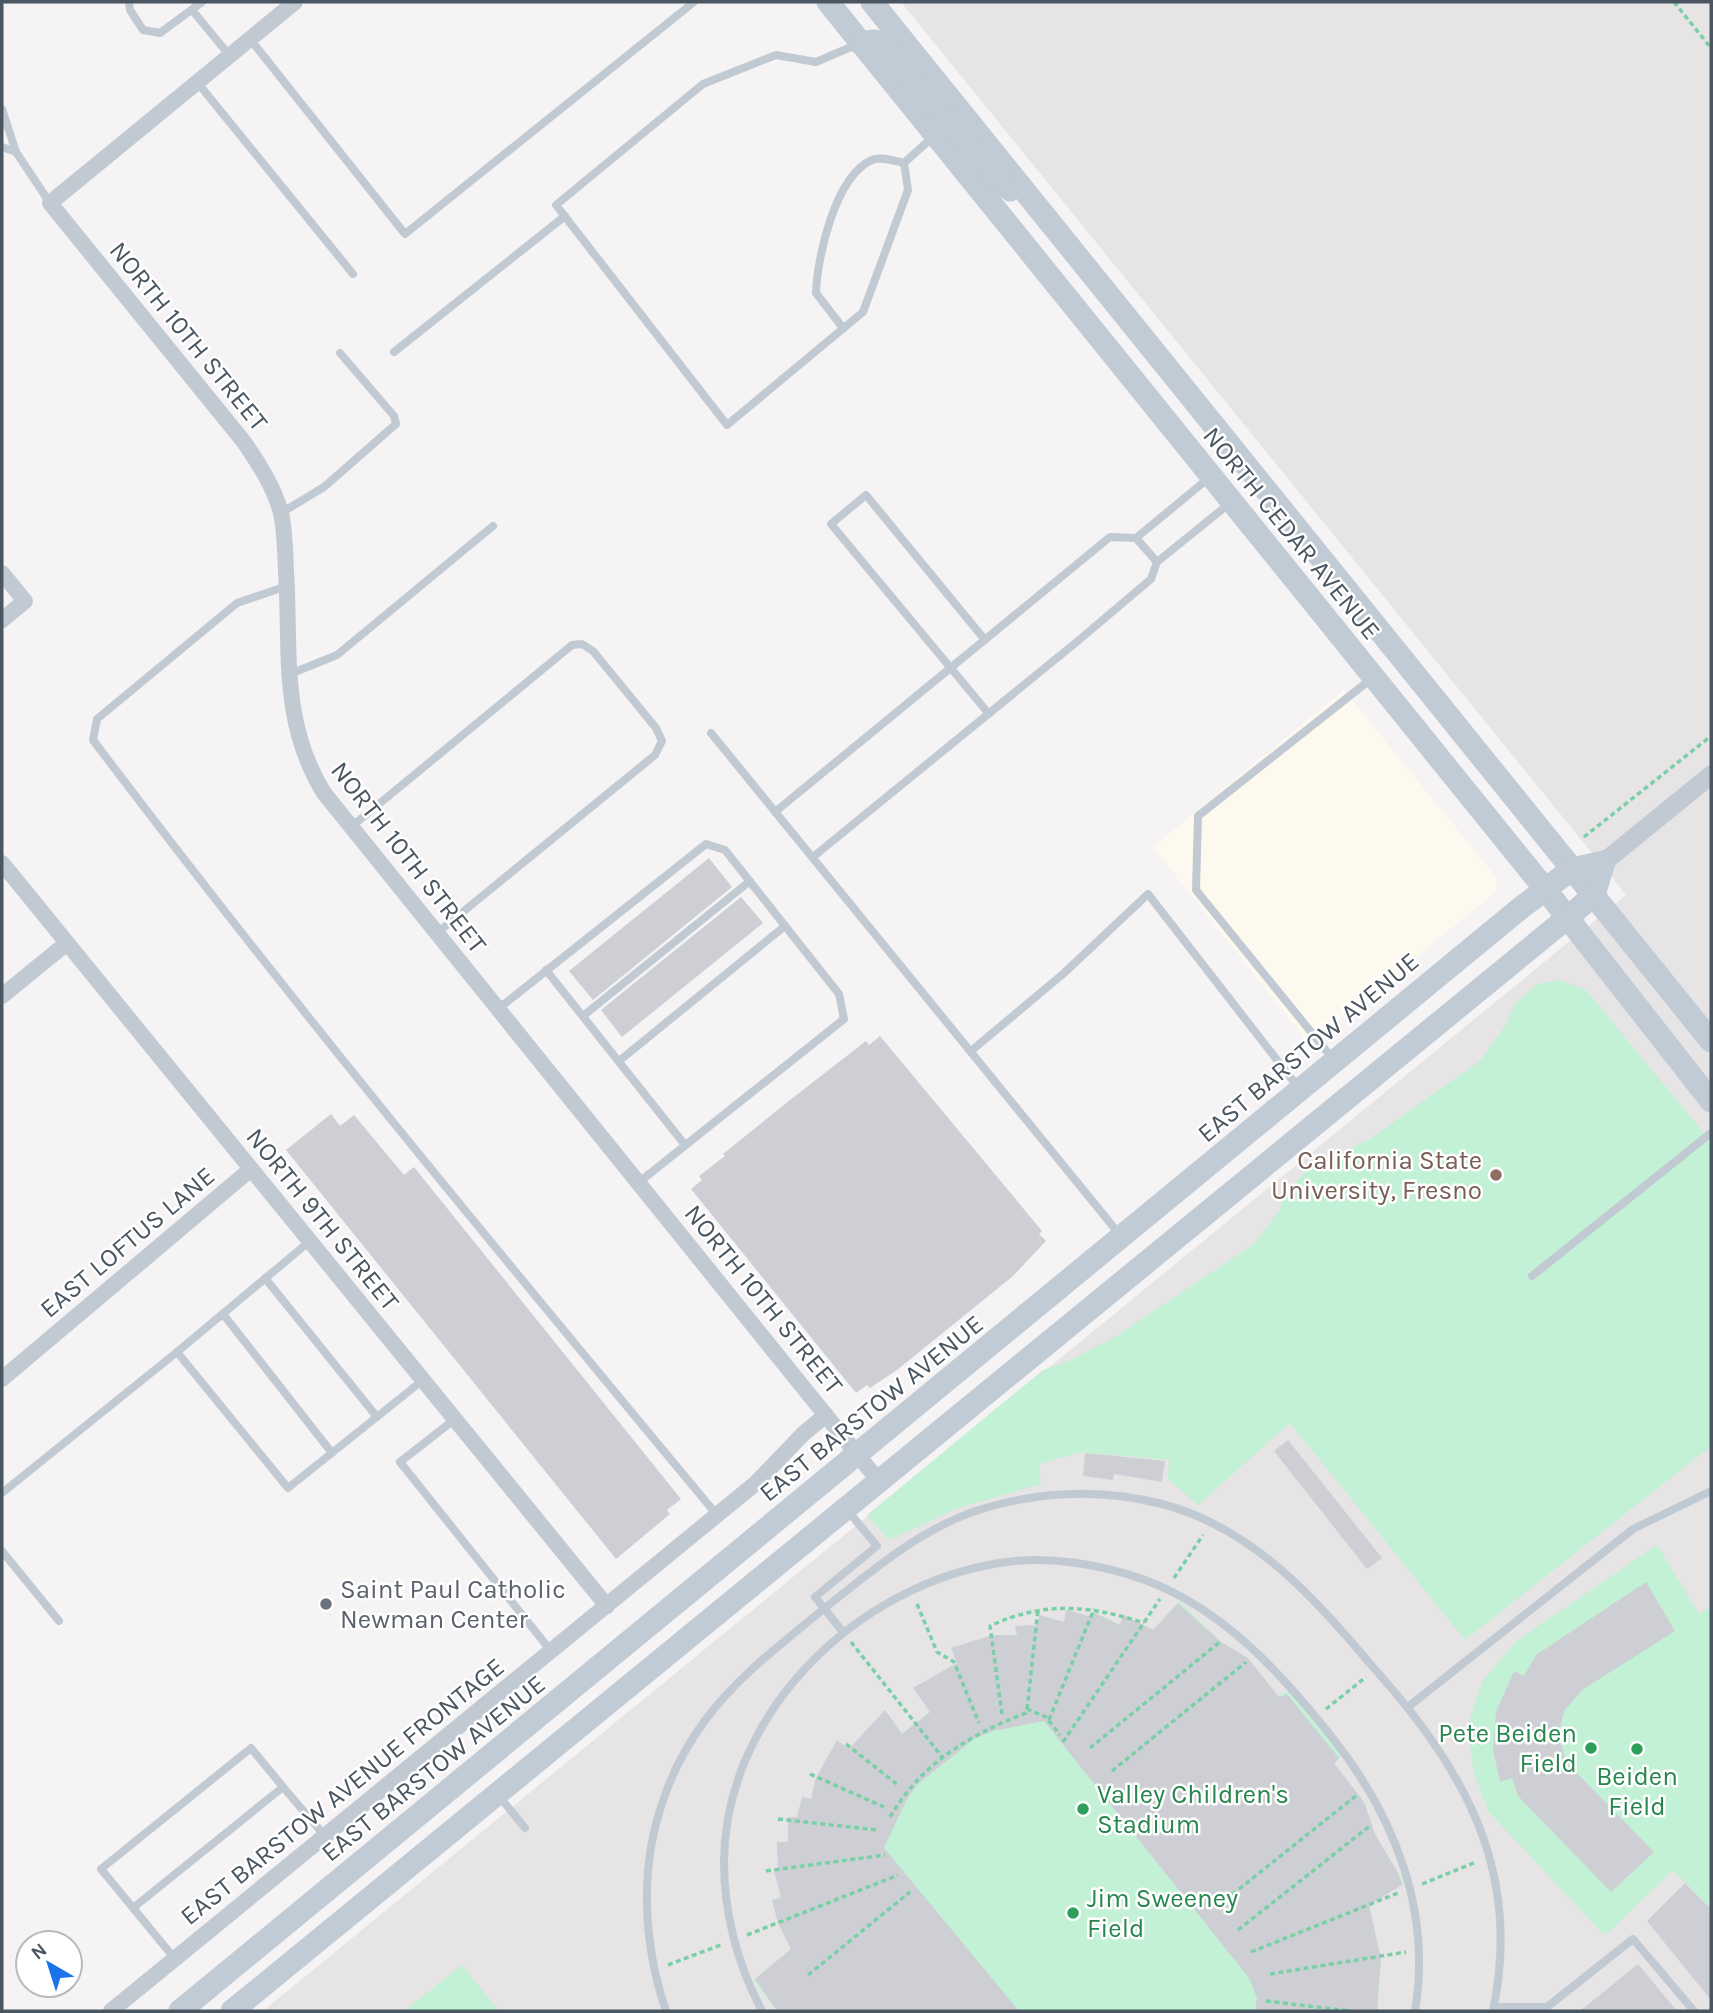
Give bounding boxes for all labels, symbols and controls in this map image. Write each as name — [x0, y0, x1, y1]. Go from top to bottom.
street label: NORTH 10TH STREET — [103, 235, 274, 437]
street label: NORTH CEDAR AVENUE — [1196, 421, 1387, 646]
street label: NORTH 10TH STREET — [324, 755, 493, 959]
street label: EAST BARSTOW AVENUE — [1191, 946, 1425, 1149]
street label: NORTH 9TH STREET — [240, 1122, 406, 1317]
place label: California State University, Fresno — [1271, 1145, 1482, 1206]
street label: EAST LOFTUS LANE — [34, 1160, 221, 1324]
marker: California State University, Fresno — [1488, 1167, 1504, 1183]
street label: NORTH 10TH STREET — [678, 1198, 849, 1400]
street label: EAST BARSTOW AVENUE — [753, 1308, 990, 1508]
place label: Saint Paul Catholic Newman Center — [340, 1574, 566, 1635]
marker: Saint Paul Catholic Newman Center — [318, 1596, 334, 1612]
street label: EAST BARSTOW AVENUE FRONTAGE — [174, 1651, 511, 1932]
street label: EAST BARSTOW AVENUE — [315, 1668, 552, 1868]
place label: Pete Beiden Field — [1438, 1718, 1577, 1779]
marker: Pete Beiden Field — [1583, 1740, 1599, 1756]
marker: Beiden Field — [1629, 1741, 1645, 1757]
place label: Beiden Field — [1596, 1761, 1678, 1822]
place label: Valley Children's Stadium — [1097, 1779, 1289, 1840]
marker: Valley Children's Stadium — [1075, 1801, 1091, 1817]
place label: Jim Sweeney Field — [1087, 1883, 1238, 1944]
marker: Jim Sweeney Field — [1065, 1905, 1081, 1921]
north arrow — [14, 1929, 84, 1999]
text: N — [27, 1939, 51, 1964]

